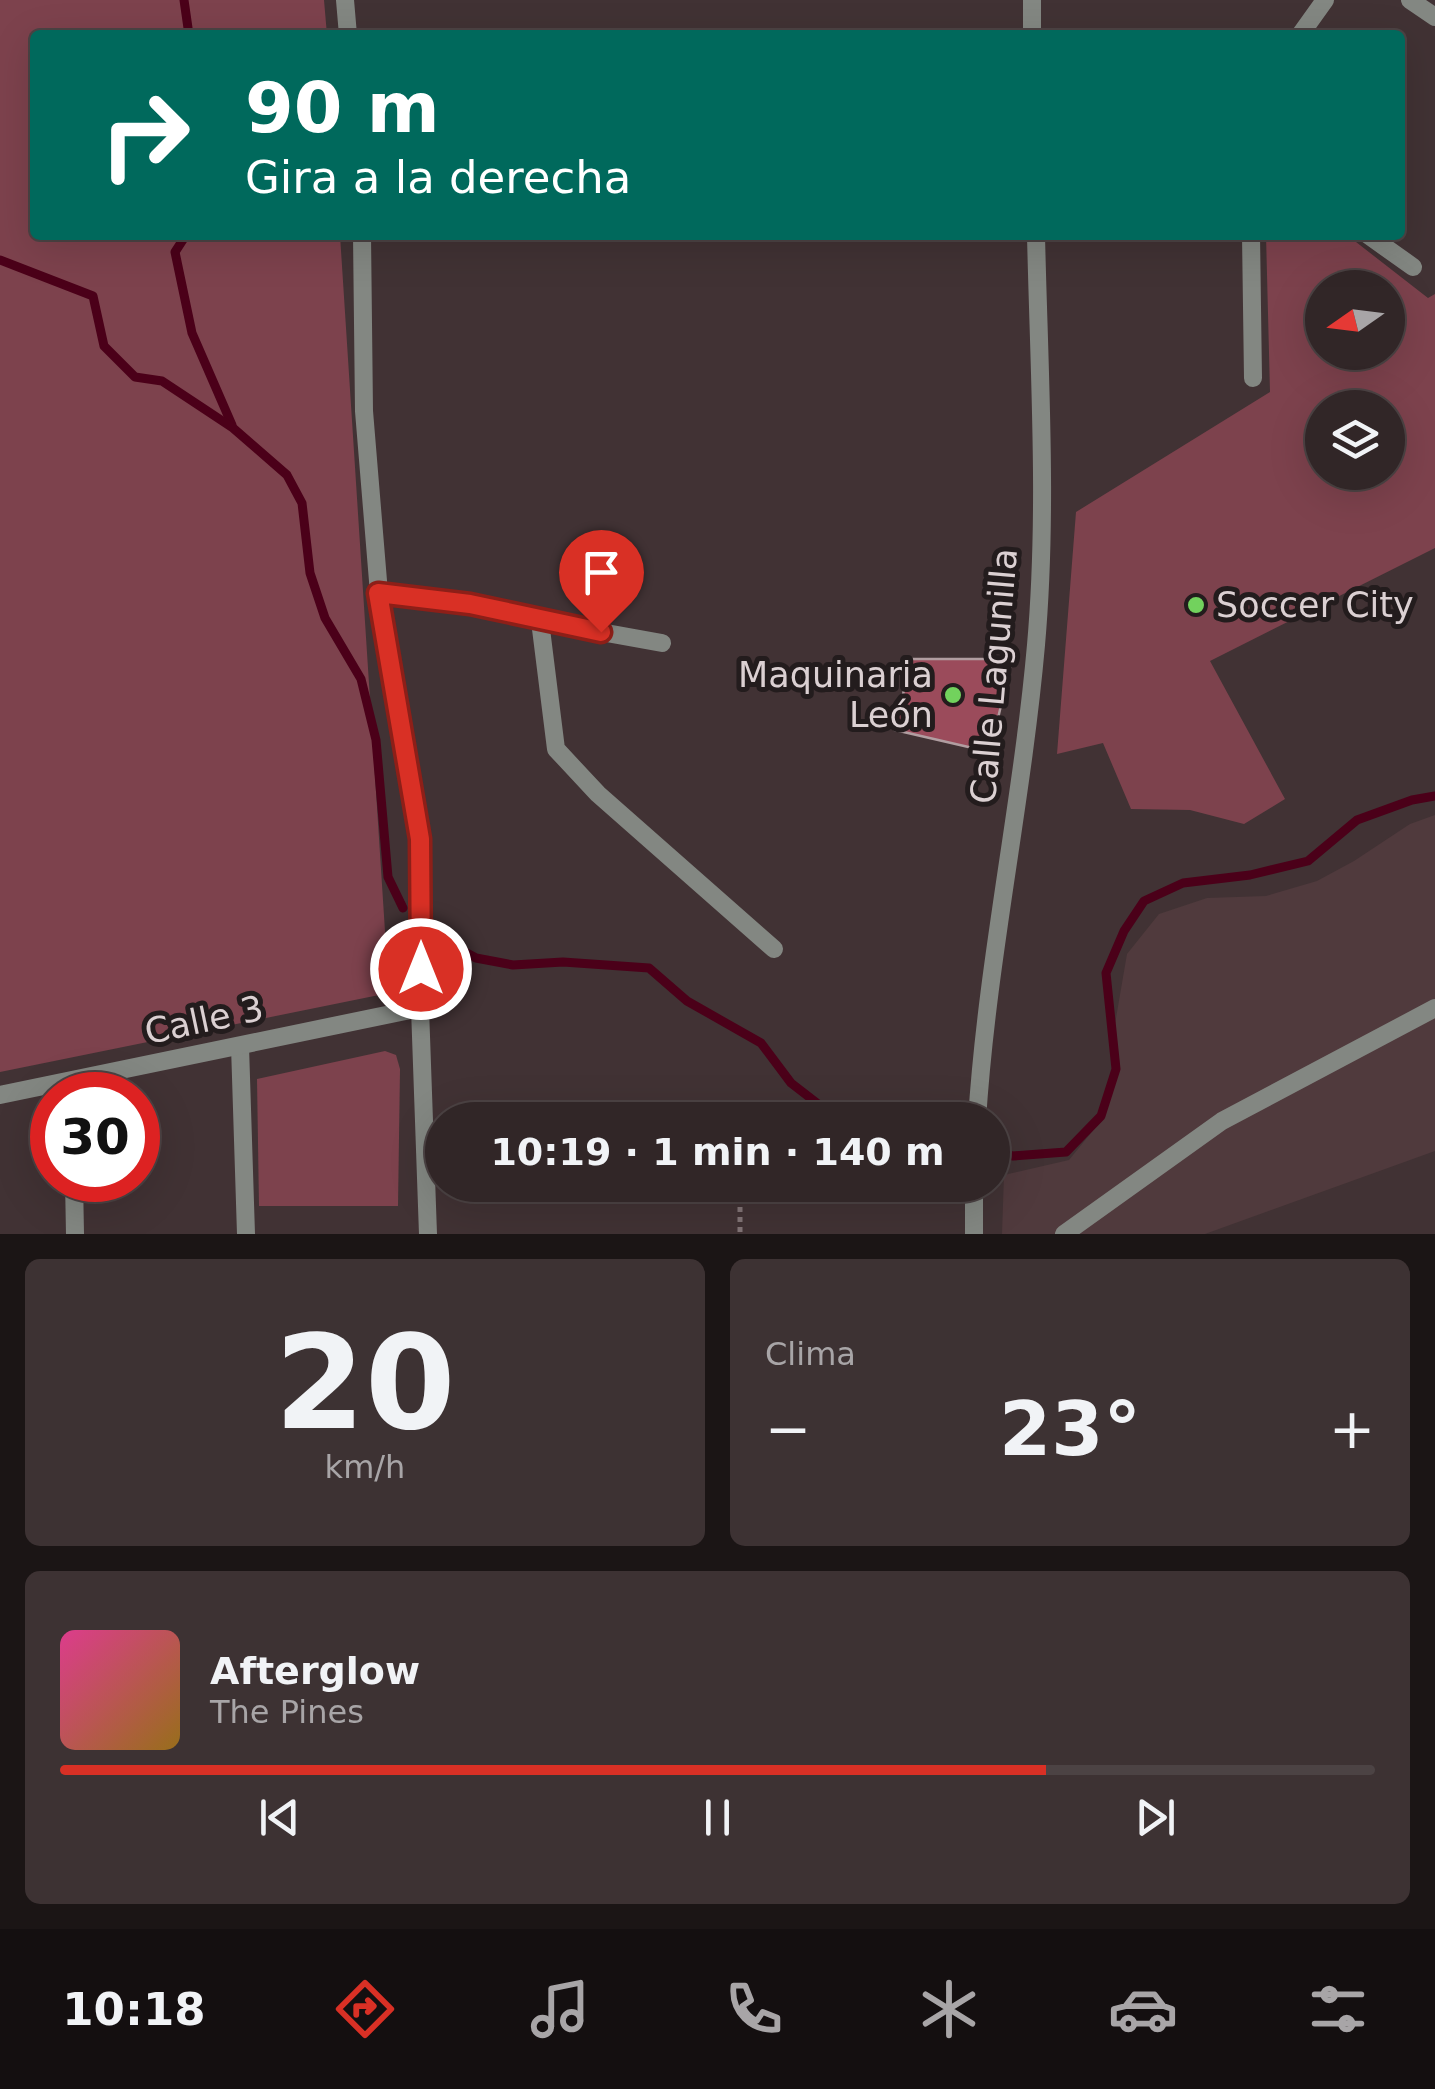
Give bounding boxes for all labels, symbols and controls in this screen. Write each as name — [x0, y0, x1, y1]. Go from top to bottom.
text: 90 m — [245, 67, 440, 149]
icon: right — [80, 70, 210, 200]
text: Gira a la derecha — [245, 151, 631, 204]
north arrow — [1305, 270, 1405, 370]
map controls — [1305, 270, 1405, 490]
button: layers — [1305, 390, 1405, 490]
pin — [559, 530, 644, 633]
icon: arrive — [574, 545, 629, 600]
street label: Calle Lagunilla — [963, 547, 1025, 805]
place label: Soccer City — [1216, 585, 1414, 625]
marker: Soccer City — [1185, 594, 1207, 616]
place label: Maquinaria León — [738, 655, 933, 735]
marker: Maquinaria León — [942, 684, 964, 706]
position arrow — [369, 917, 473, 1021]
street label: Calle 3 — [141, 988, 267, 1052]
speed limit sign: 30 — [30, 1072, 160, 1202]
text: 10:19 · 1 min · 140 m — [490, 1130, 945, 1174]
text: 20 — [275, 1307, 455, 1459]
text: Clima — [765, 1335, 856, 1373]
text: 23° — [999, 1385, 1141, 1473]
text: − — [765, 1397, 811, 1461]
text: + — [1329, 1397, 1375, 1461]
text: km/h — [325, 1448, 405, 1486]
text: Afterglow — [210, 1649, 420, 1693]
text: The Pines — [210, 1693, 364, 1731]
icon: previous — [252, 1790, 307, 1845]
icon: pause — [690, 1790, 745, 1845]
icon: next — [1128, 1790, 1183, 1845]
icon: directions — [330, 1974, 400, 2044]
icon: music — [525, 1974, 595, 2044]
icon: phone — [719, 1974, 789, 2044]
icon: climate — [914, 1974, 984, 2044]
icon: car — [1108, 1974, 1178, 2044]
icon: filters — [1303, 1974, 1373, 2044]
text: 10:18 — [62, 1983, 206, 2036]

